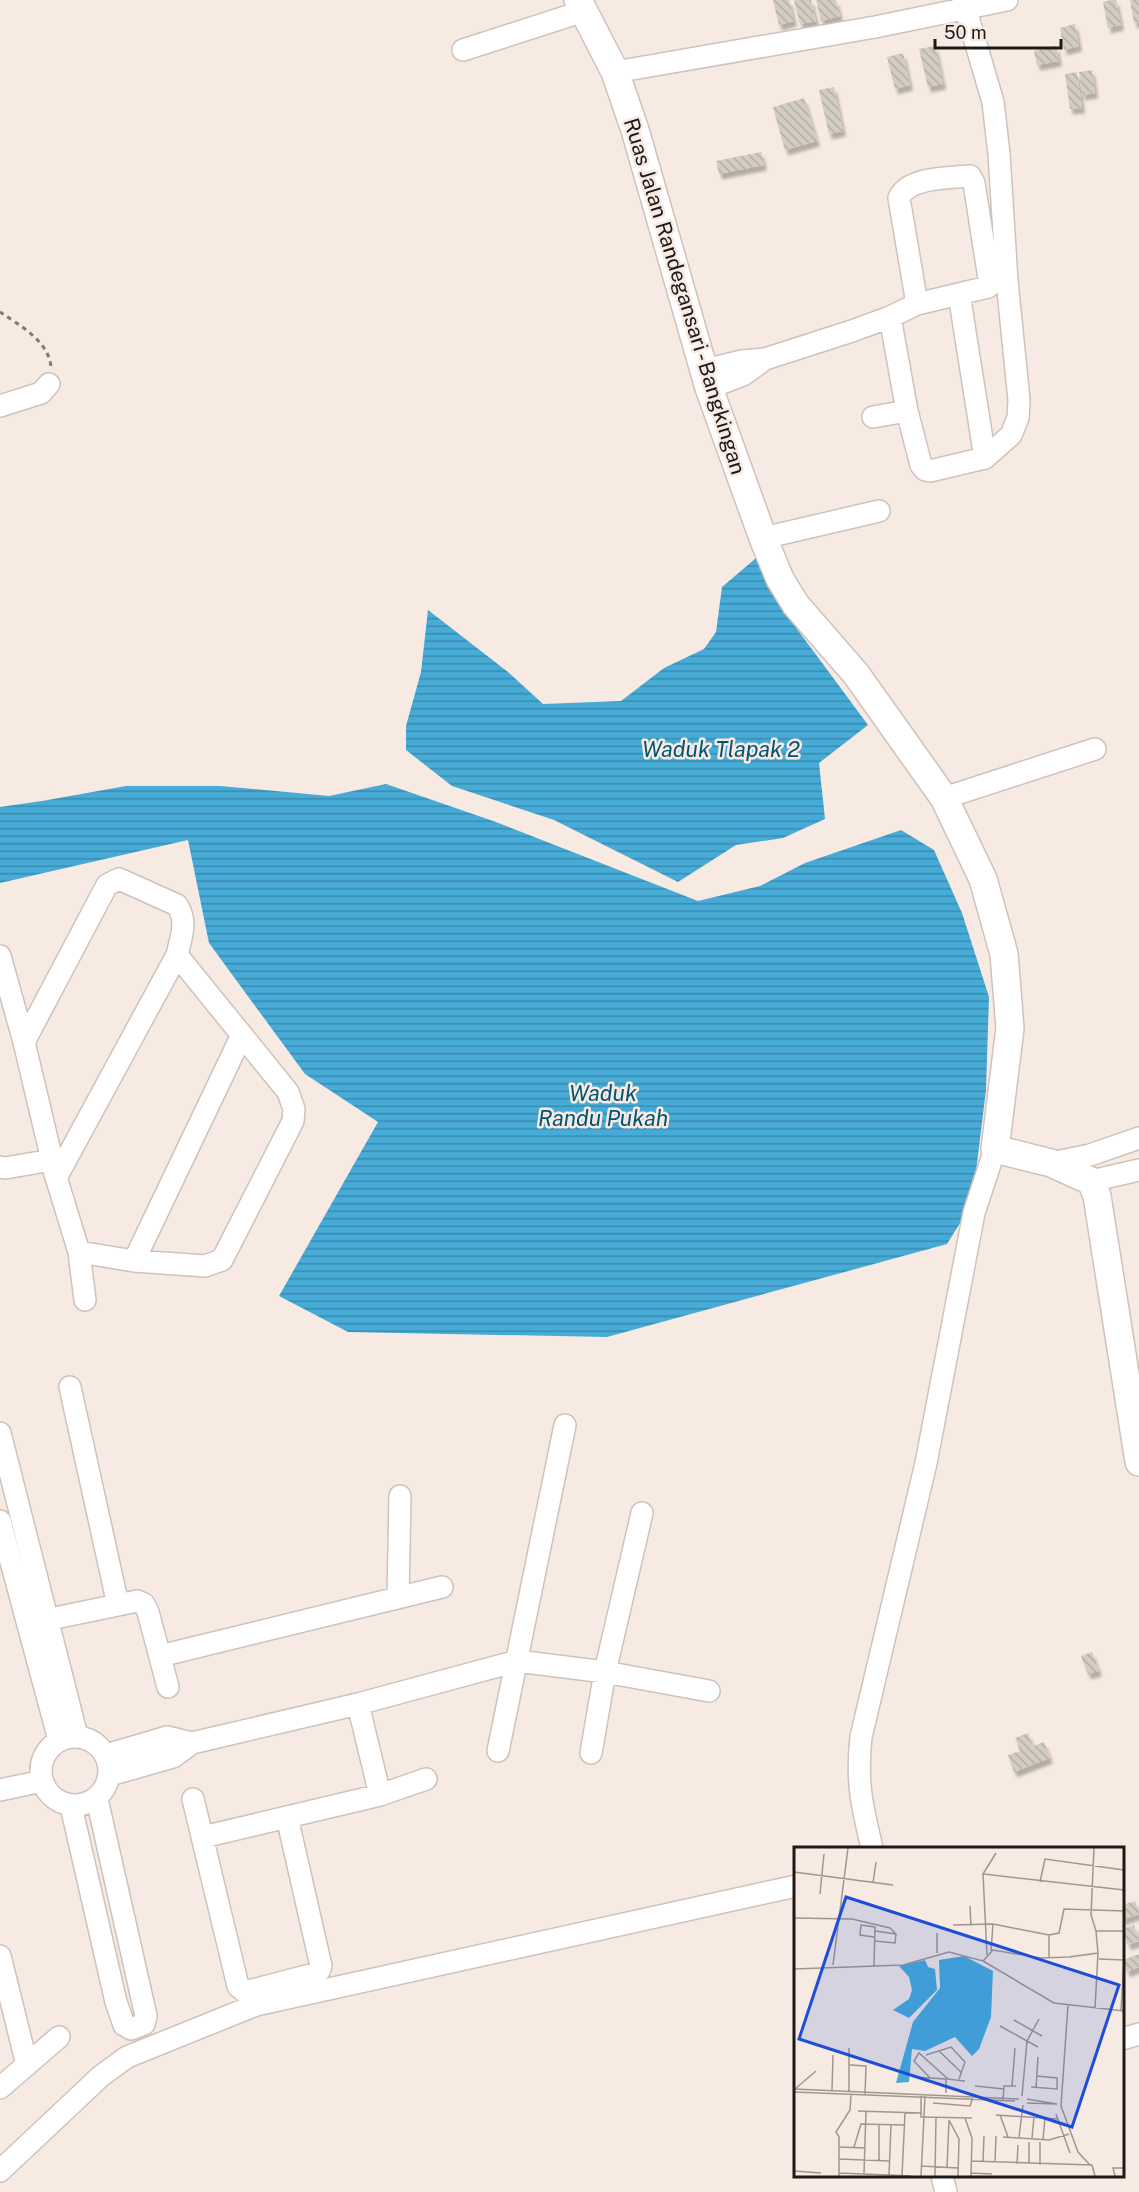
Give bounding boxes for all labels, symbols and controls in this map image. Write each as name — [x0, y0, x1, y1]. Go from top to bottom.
scale bar — [935, 12, 1061, 50]
text: 50 m — [944, 22, 987, 43]
street label: Ruas Jalan Randegansari - Bangkingan — [619, 115, 751, 477]
water label: Waduk Tlapak 2 — [642, 736, 800, 762]
water label: Waduk Randu Pukah — [538, 1080, 668, 1131]
inset map — [794, 1847, 1124, 2177]

